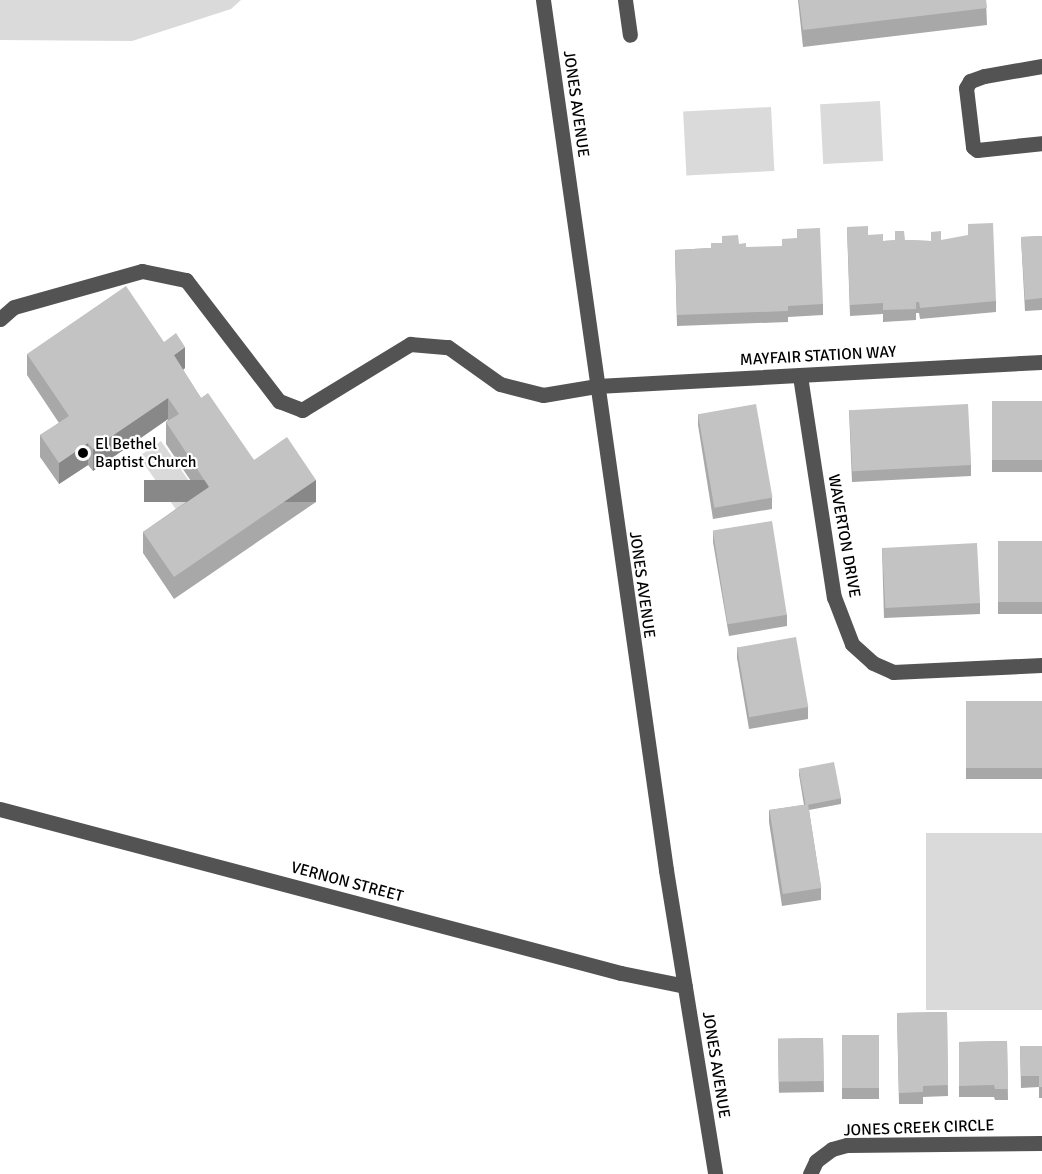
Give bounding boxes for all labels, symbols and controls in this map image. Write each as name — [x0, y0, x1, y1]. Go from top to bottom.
street label: JONES AVENUE — [559, 49, 593, 159]
street label: MAYFAIR STATION WAY — [739, 342, 897, 370]
place label: El Bethel Baptist Church — [95, 434, 196, 472]
marker: El Bethel Baptist Church — [76, 446, 90, 460]
street label: WAVERTON DRIVE — [824, 473, 864, 599]
street label: JONES AVENUE — [625, 530, 659, 640]
street label: VERNON STREET — [289, 858, 405, 906]
street label: JONES AVENUE — [698, 1010, 734, 1120]
street label: JONES CREEK CIRCLE — [843, 1116, 995, 1140]

